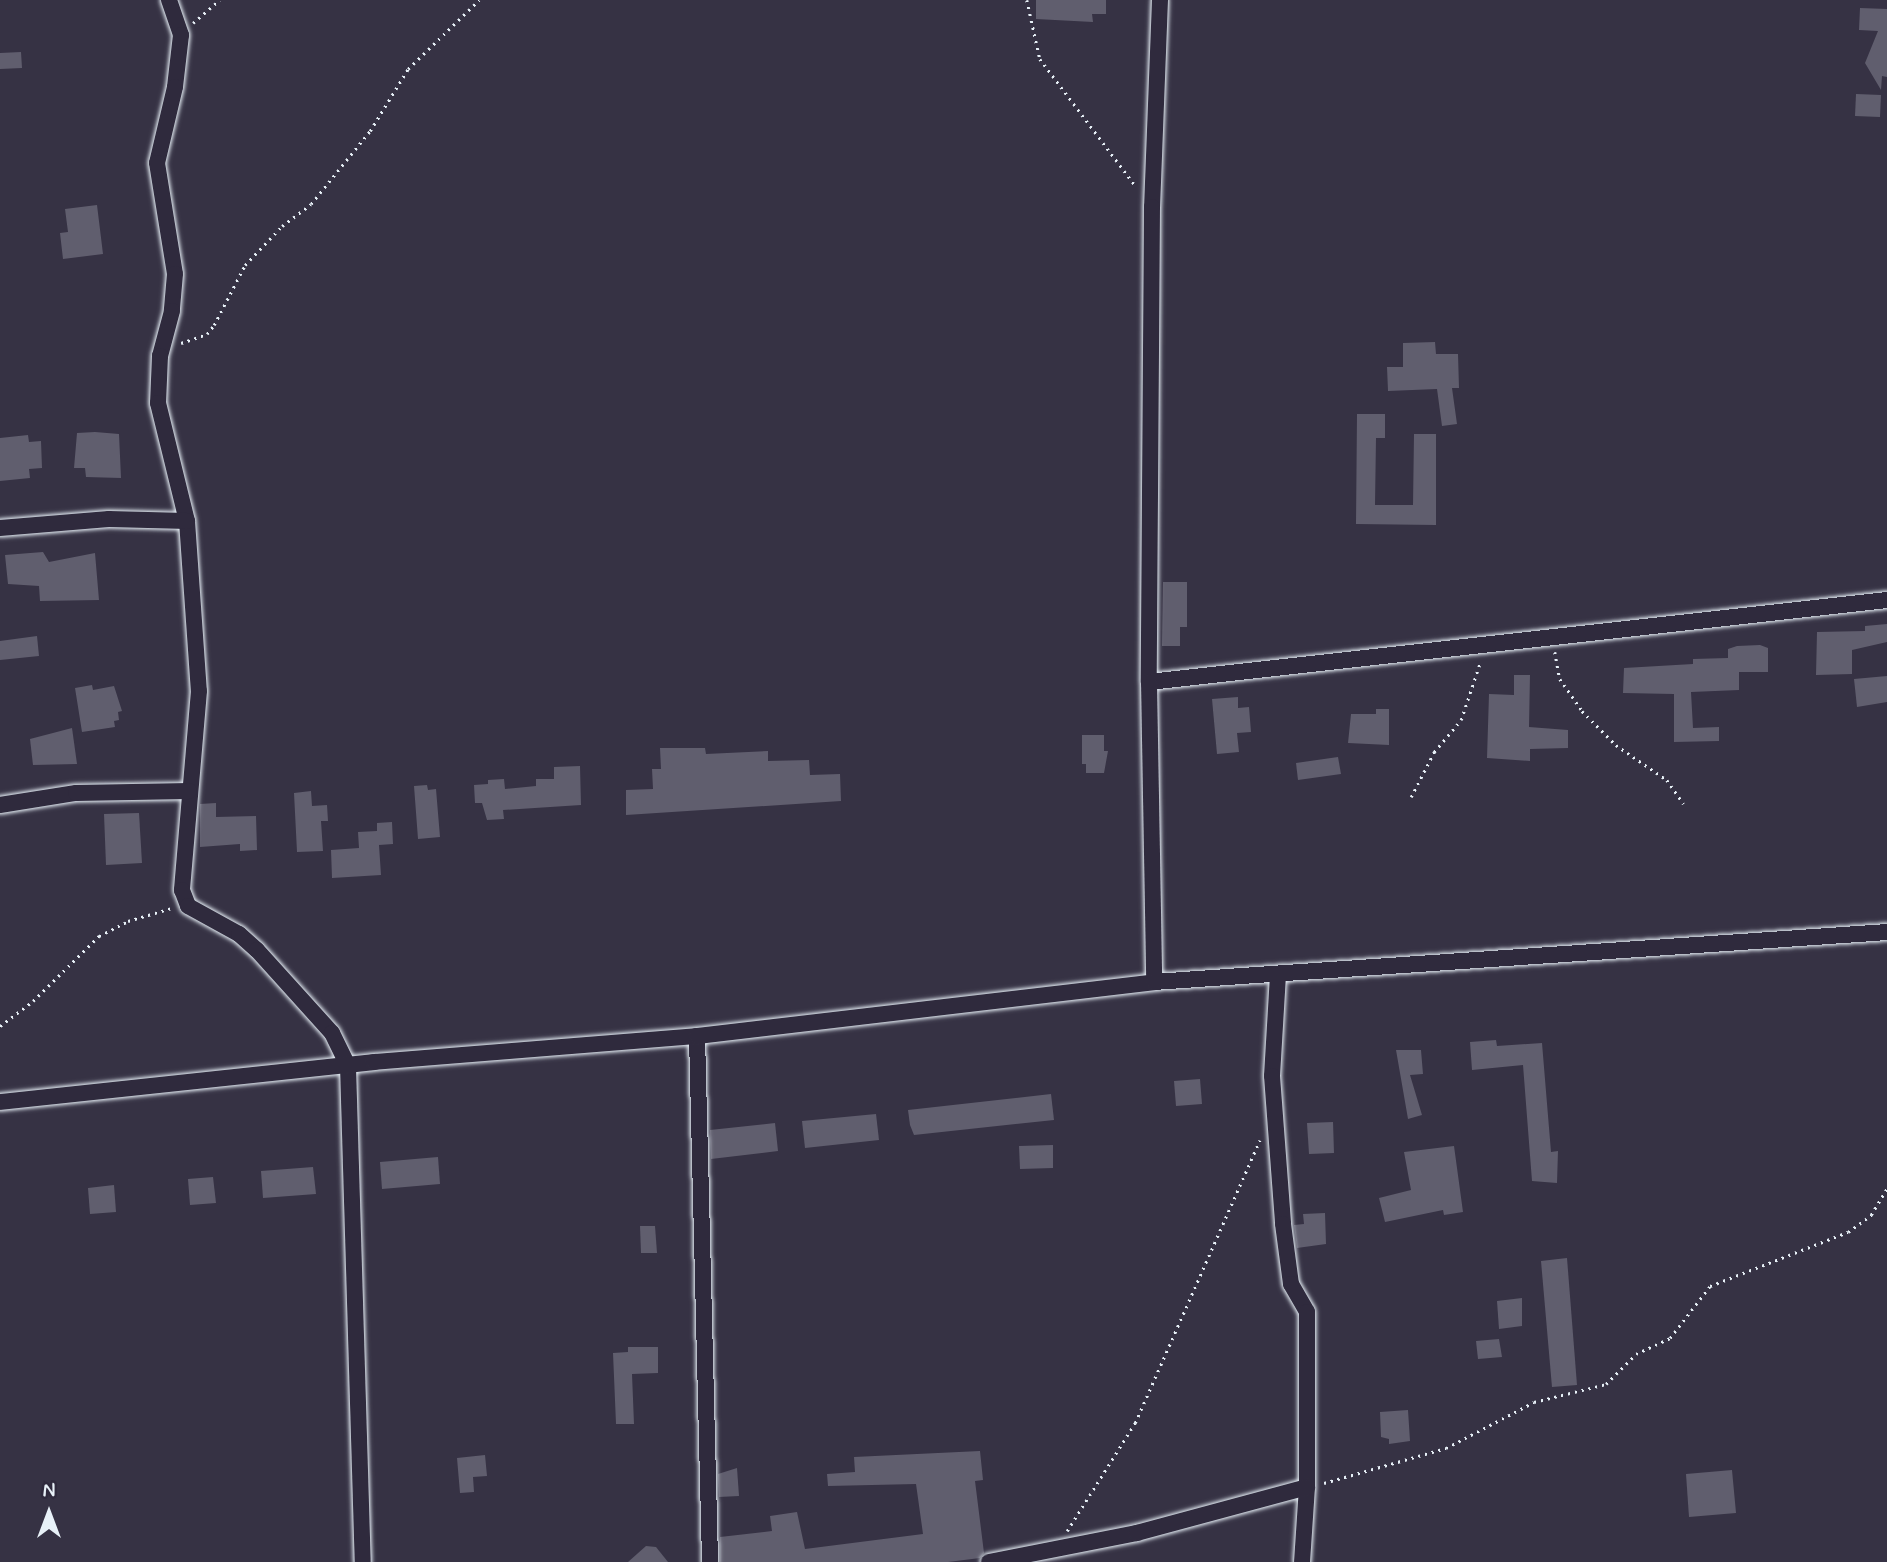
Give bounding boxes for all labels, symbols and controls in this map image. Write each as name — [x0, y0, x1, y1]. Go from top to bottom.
north arrow — [14, 1478, 84, 1548]
text: N — [43, 1479, 55, 1504]

